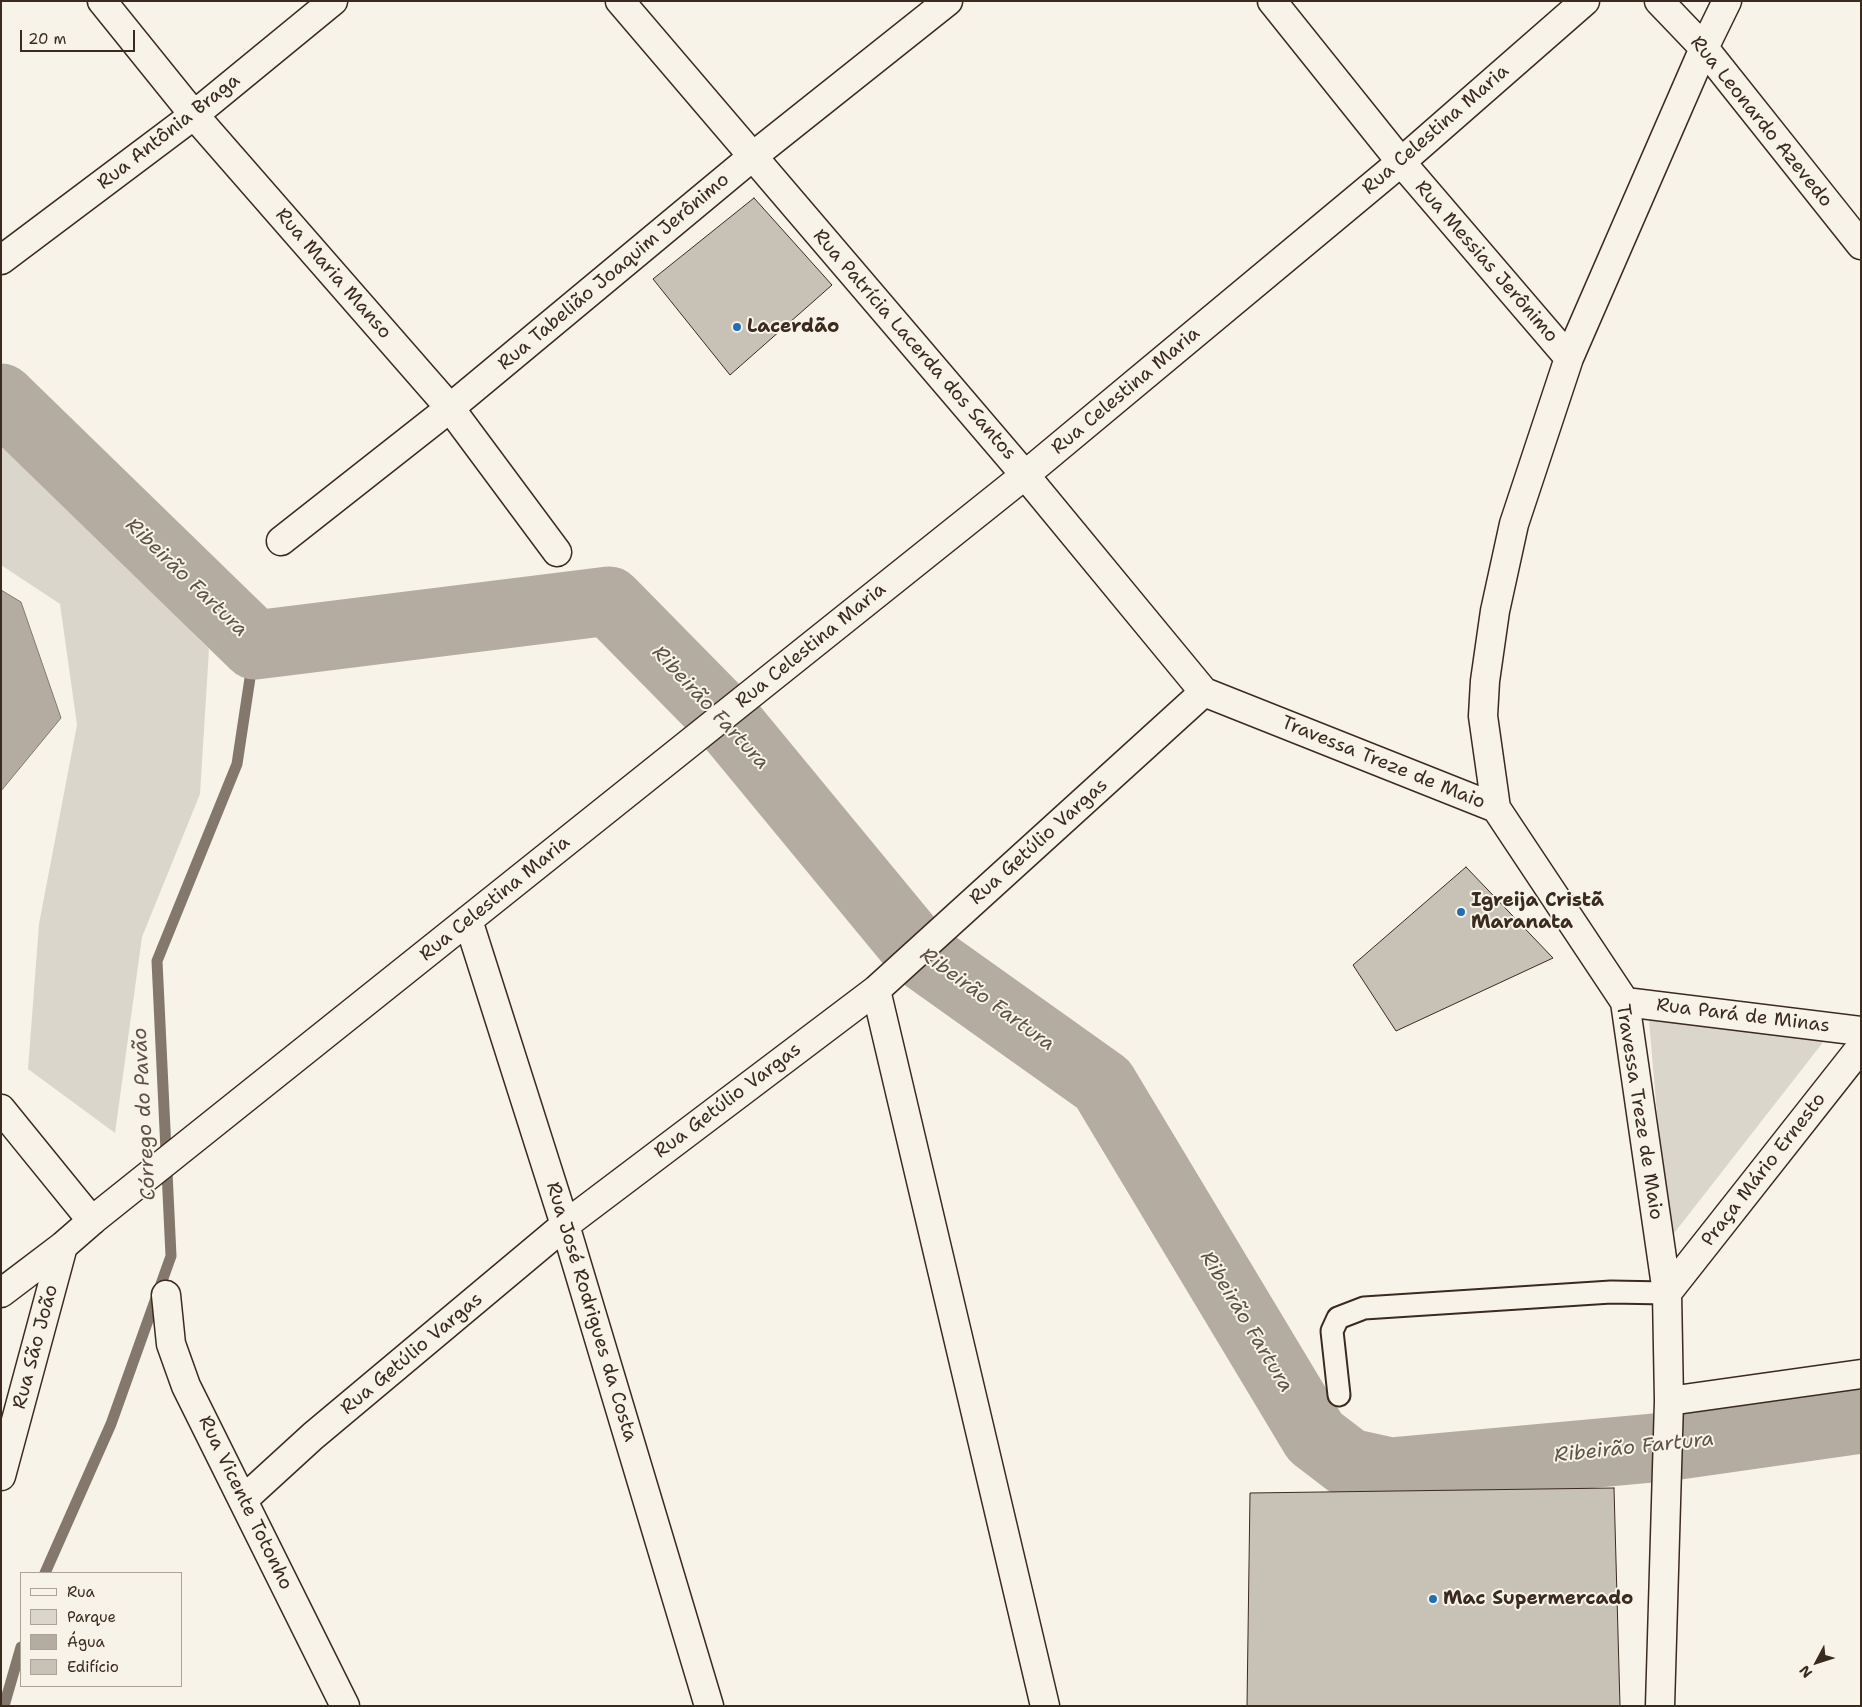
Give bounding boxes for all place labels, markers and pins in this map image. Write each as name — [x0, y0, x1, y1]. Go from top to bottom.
place label: Lacerdão — [747, 316, 839, 338]
marker: Lacerdão — [731, 321, 743, 333]
place label: Igreija Cristã Maranata — [1471, 890, 1604, 934]
marker: Igreija Cristã Maranata — [1455, 906, 1467, 918]
place label: Mac Supermercado — [1443, 1588, 1633, 1610]
marker: Mac Supermercado — [1427, 1593, 1439, 1605]

